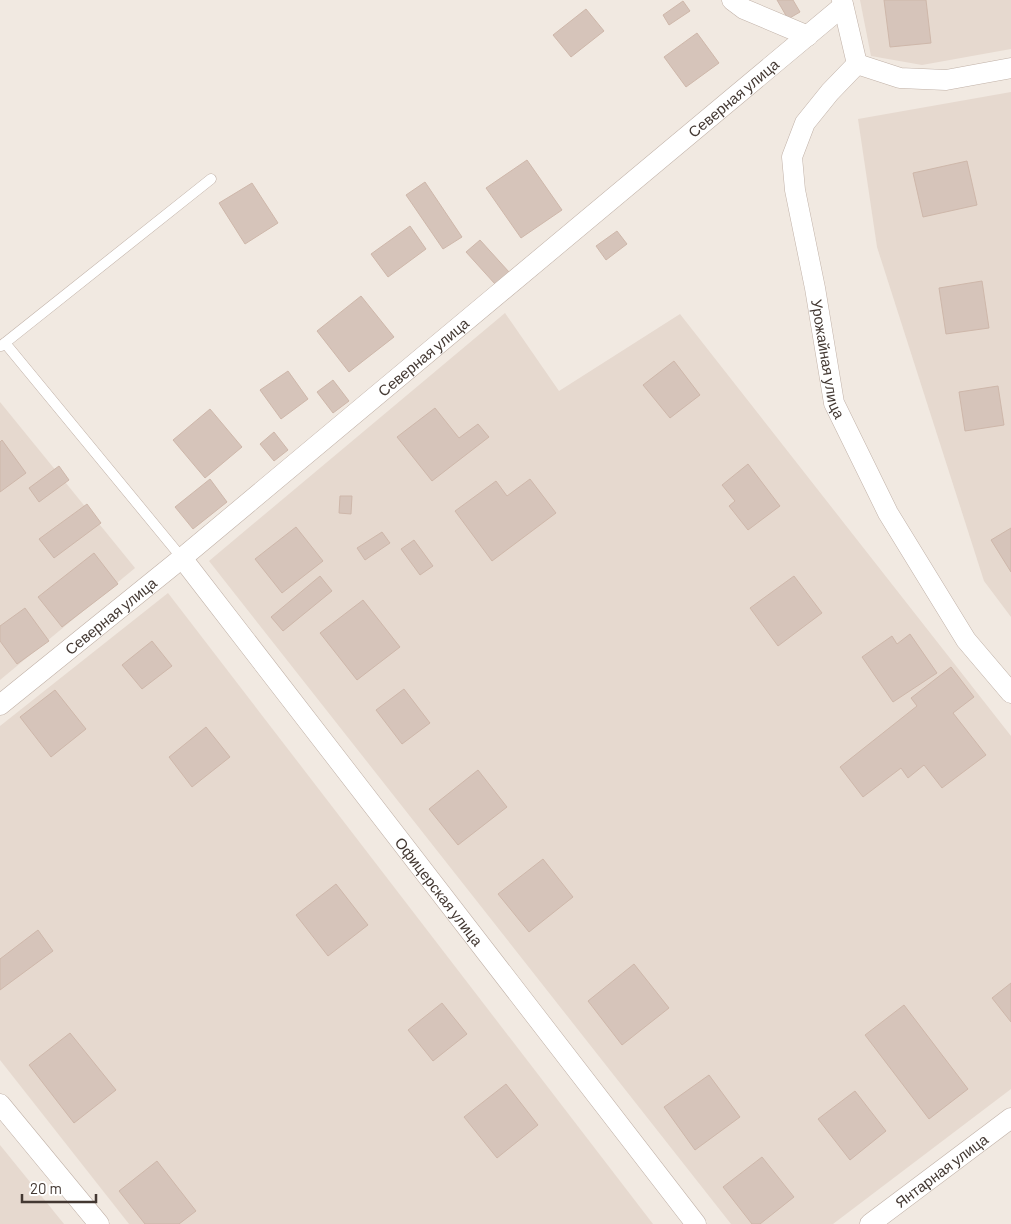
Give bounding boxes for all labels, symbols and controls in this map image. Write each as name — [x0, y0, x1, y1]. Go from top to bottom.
street label: Северная улица — [684, 54, 783, 141]
street label: Урожайная улица — [808, 298, 849, 422]
street label: Северная улица — [374, 313, 473, 400]
street label: Северная улица — [61, 573, 160, 658]
street label: Офицерская улица — [392, 833, 487, 950]
street label: Янтарная улица — [891, 1129, 992, 1211]
scale bar — [22, 1172, 96, 1204]
text: 20 m — [30, 1179, 62, 1197]

